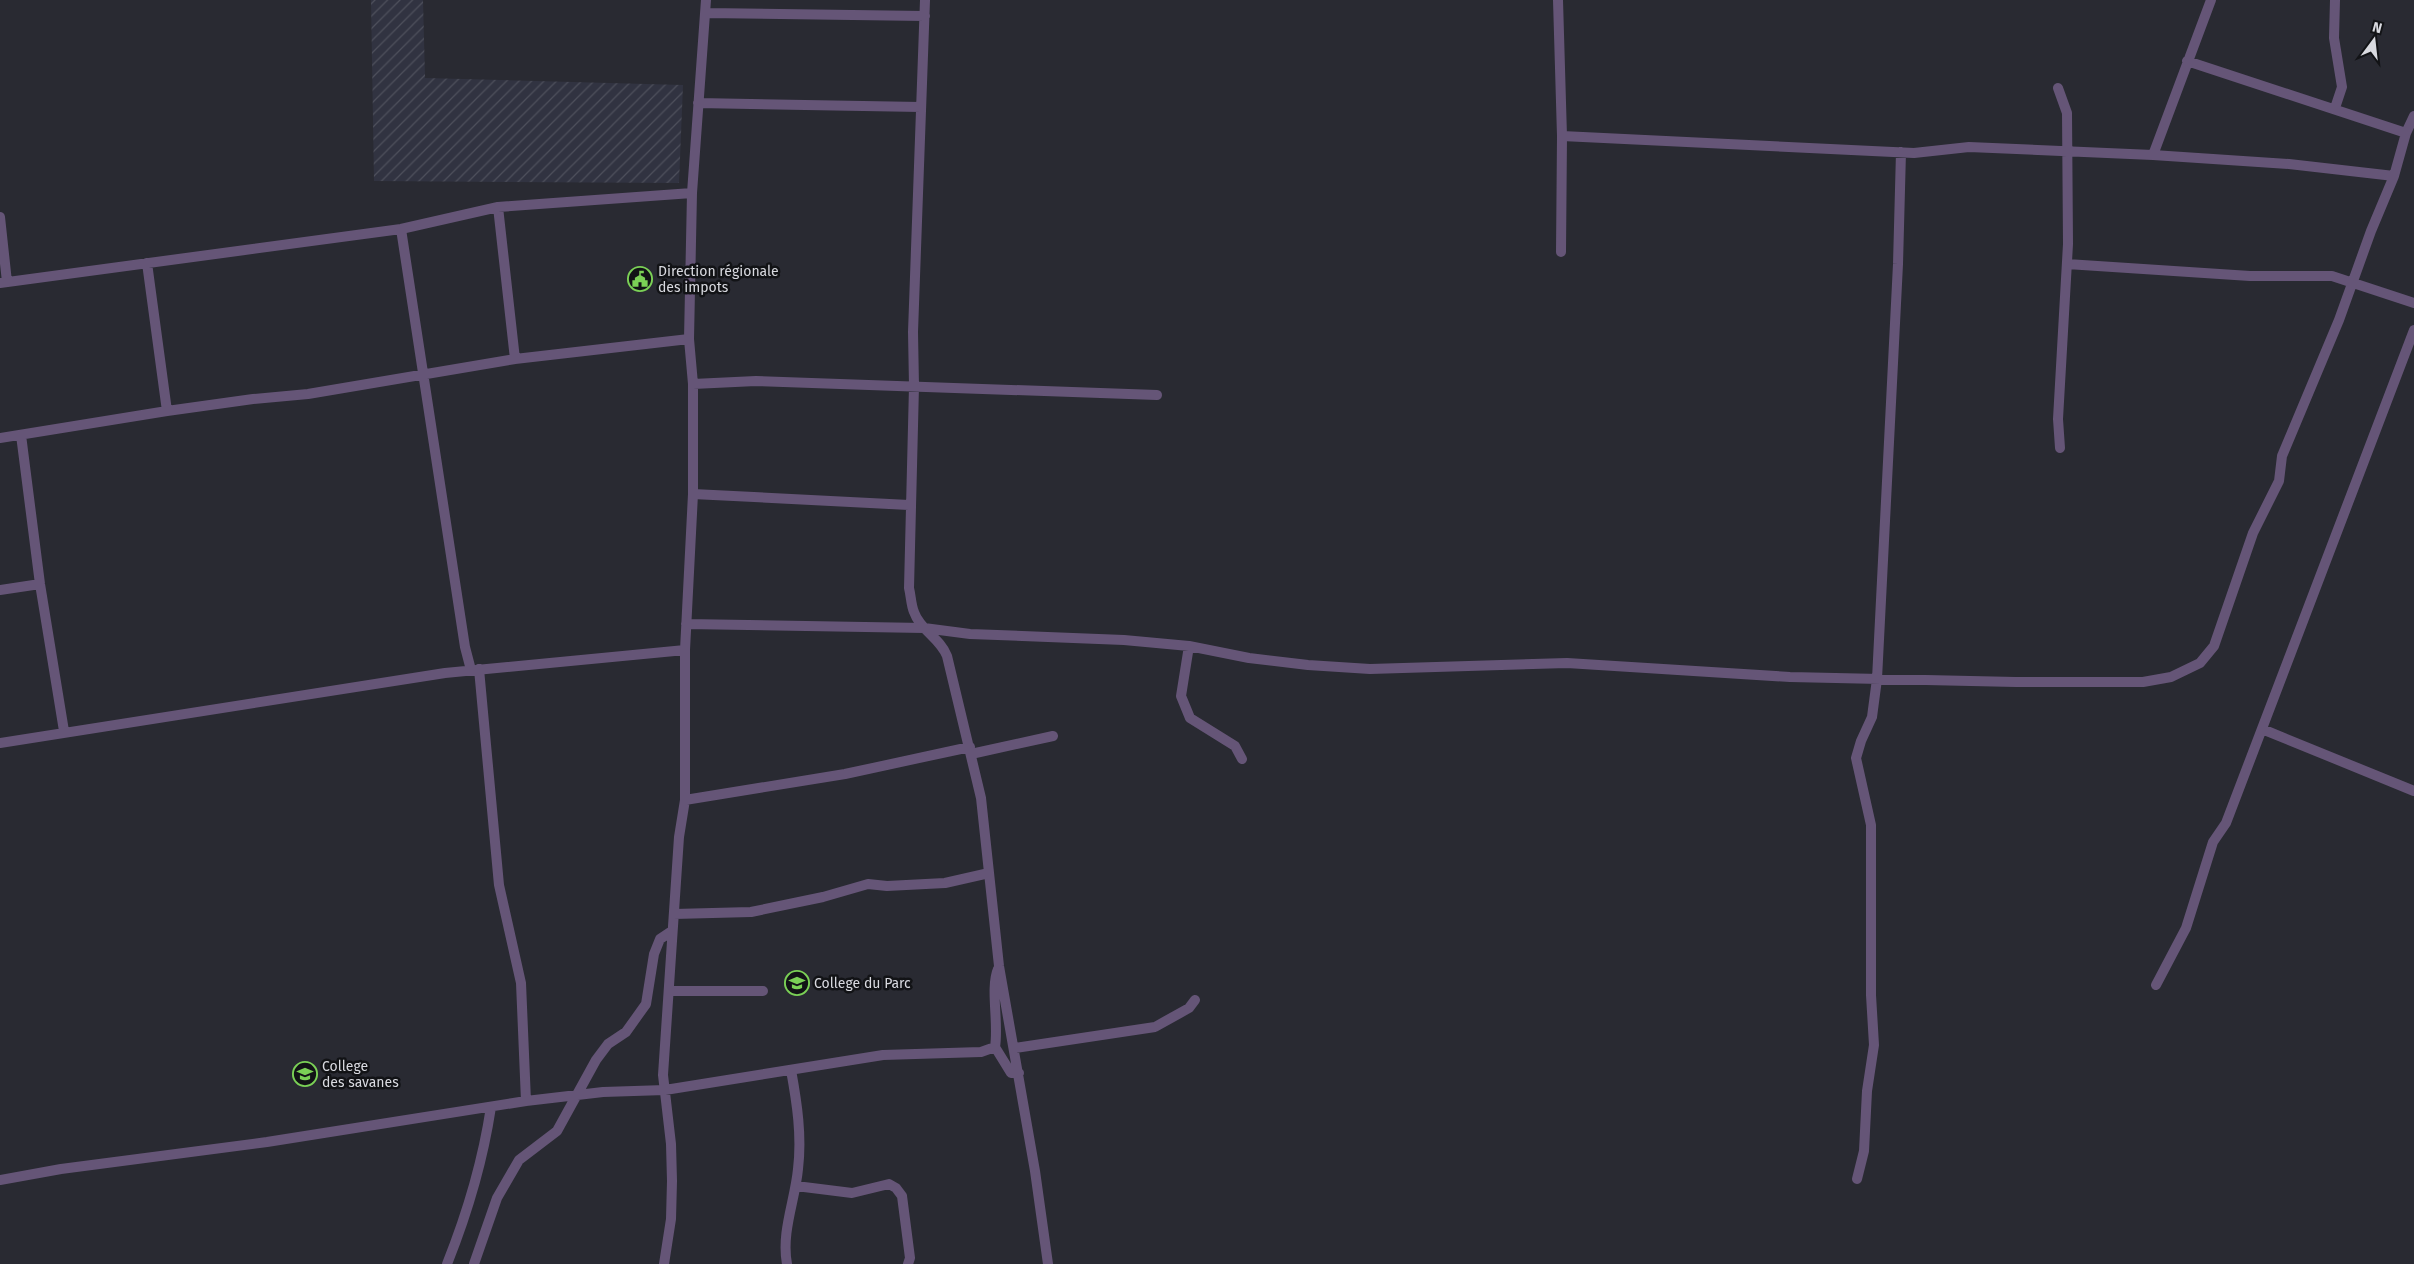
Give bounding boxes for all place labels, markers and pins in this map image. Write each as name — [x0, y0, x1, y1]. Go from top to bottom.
place label: Direction régionale des impots — [658, 263, 779, 296]
public building icon: Direction régionale des impots — [627, 266, 653, 292]
school or university icon: College du Parc — [784, 970, 810, 996]
place label: College du Parc — [814, 975, 911, 992]
place label: College des savanes — [322, 1058, 399, 1091]
school or university icon: College des savanes — [292, 1061, 318, 1087]

